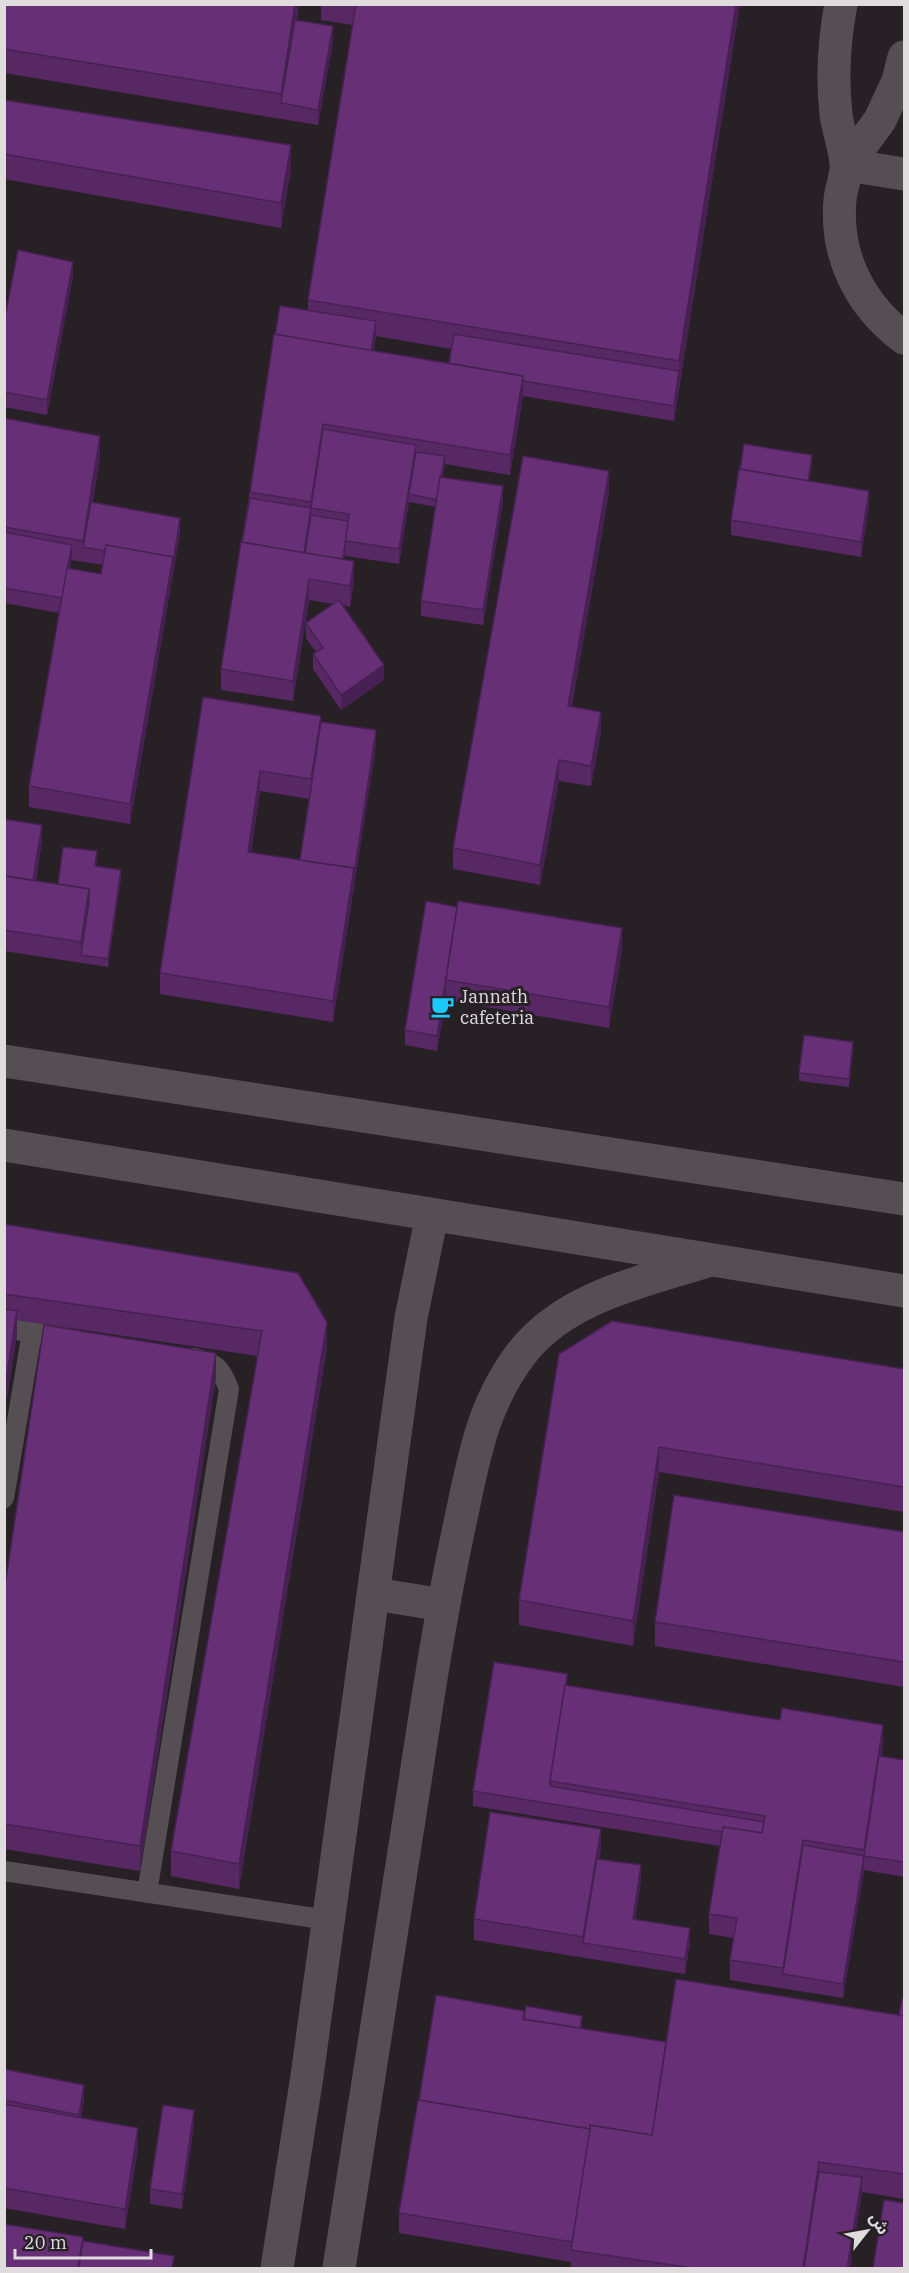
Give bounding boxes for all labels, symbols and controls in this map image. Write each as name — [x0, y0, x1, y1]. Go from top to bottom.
place label: Jannath cafeteria — [460, 985, 534, 1029]
cafe icon: Jannath cafeteria — [429, 994, 455, 1020]
north arrow — [837, 2201, 897, 2261]
text: ش — [866, 2209, 894, 2238]
scale bar — [15, 2222, 152, 2260]
text: 20 m — [24, 2231, 67, 2254]

